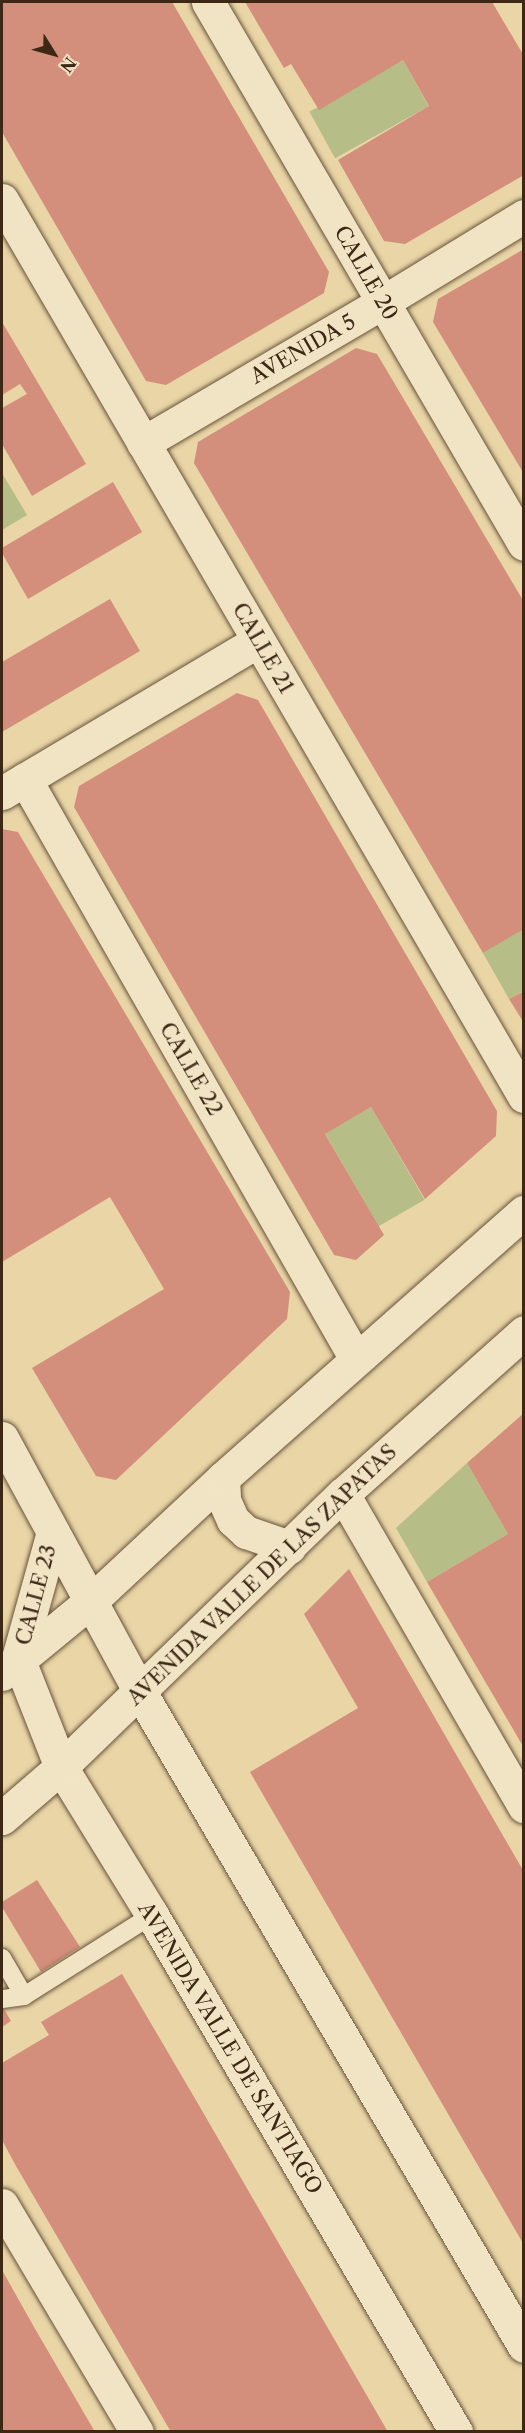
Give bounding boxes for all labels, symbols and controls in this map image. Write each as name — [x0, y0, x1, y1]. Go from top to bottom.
north arrow — [24, 24, 84, 84]
text: N — [56, 53, 81, 76]
street label: CALLE 20 — [329, 221, 403, 325]
street label: AVENIDA 5 — [246, 309, 360, 389]
street label: CALLE 21 — [227, 598, 299, 698]
street label: CALLE 22 — [154, 1018, 228, 1120]
street label: AVENIDA VALLE DE LAS ZAPATAS — [122, 1439, 402, 1711]
street label: CALLE 23 — [11, 1542, 61, 1648]
street label: AVENIDA VALLE DE SANTIAGO — [132, 1897, 328, 2199]

